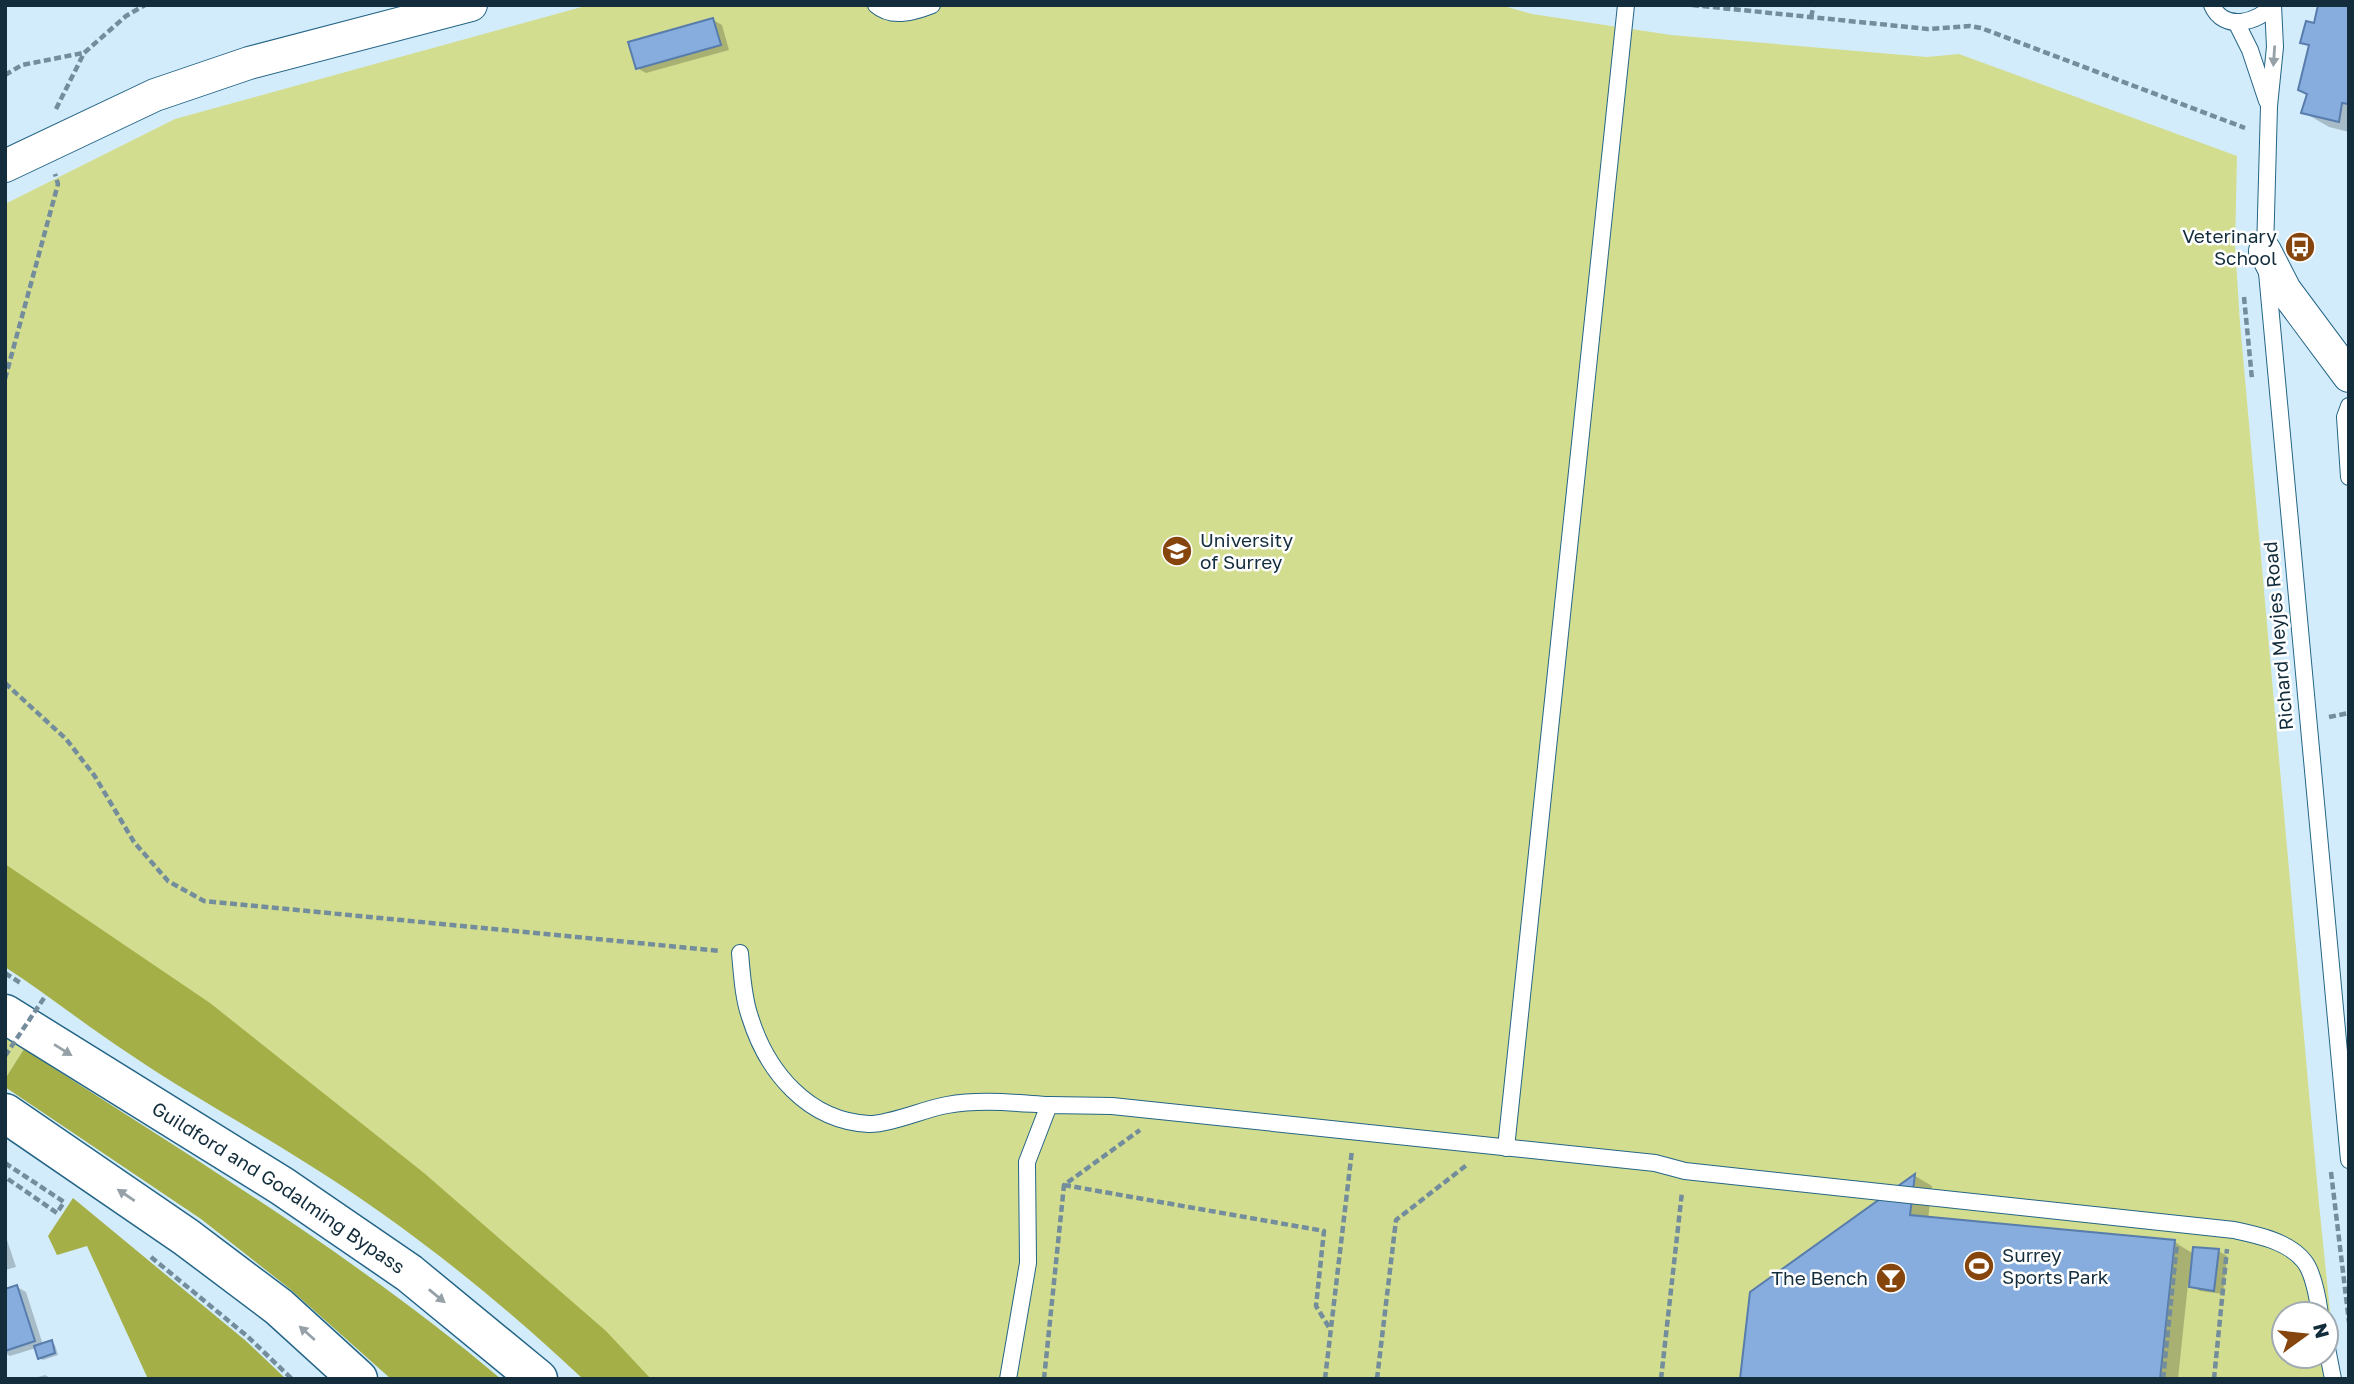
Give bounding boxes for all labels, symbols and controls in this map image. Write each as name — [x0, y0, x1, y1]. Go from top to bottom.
one-way arrow — [2268, 45, 2279, 67]
place label: Veterinary School — [2182, 224, 2277, 269]
bus stop icon: Veterinary School — [2283, 230, 2317, 264]
place label: University of Surrey — [1200, 528, 1293, 573]
school or university icon: University of Surrey — [1160, 534, 1194, 568]
street label: Richard Meyjes Road — [2258, 541, 2297, 731]
one-way arrow — [54, 1043, 73, 1056]
street label: Guildford and Godalming Bypass — [148, 1096, 410, 1278]
one-way arrow — [117, 1188, 135, 1202]
place label: Surrey Sports Park — [2002, 1243, 2109, 1288]
sports icon: Surrey Sports Park — [1962, 1249, 1996, 1283]
bar icon: The Bench — [1874, 1261, 1908, 1295]
place label: The Bench — [1771, 1266, 1868, 1289]
one-way arrow — [428, 1288, 446, 1303]
north arrow — [2270, 1300, 2340, 1370]
text: N — [2309, 1321, 2335, 1340]
one-way arrow — [298, 1325, 316, 1341]

